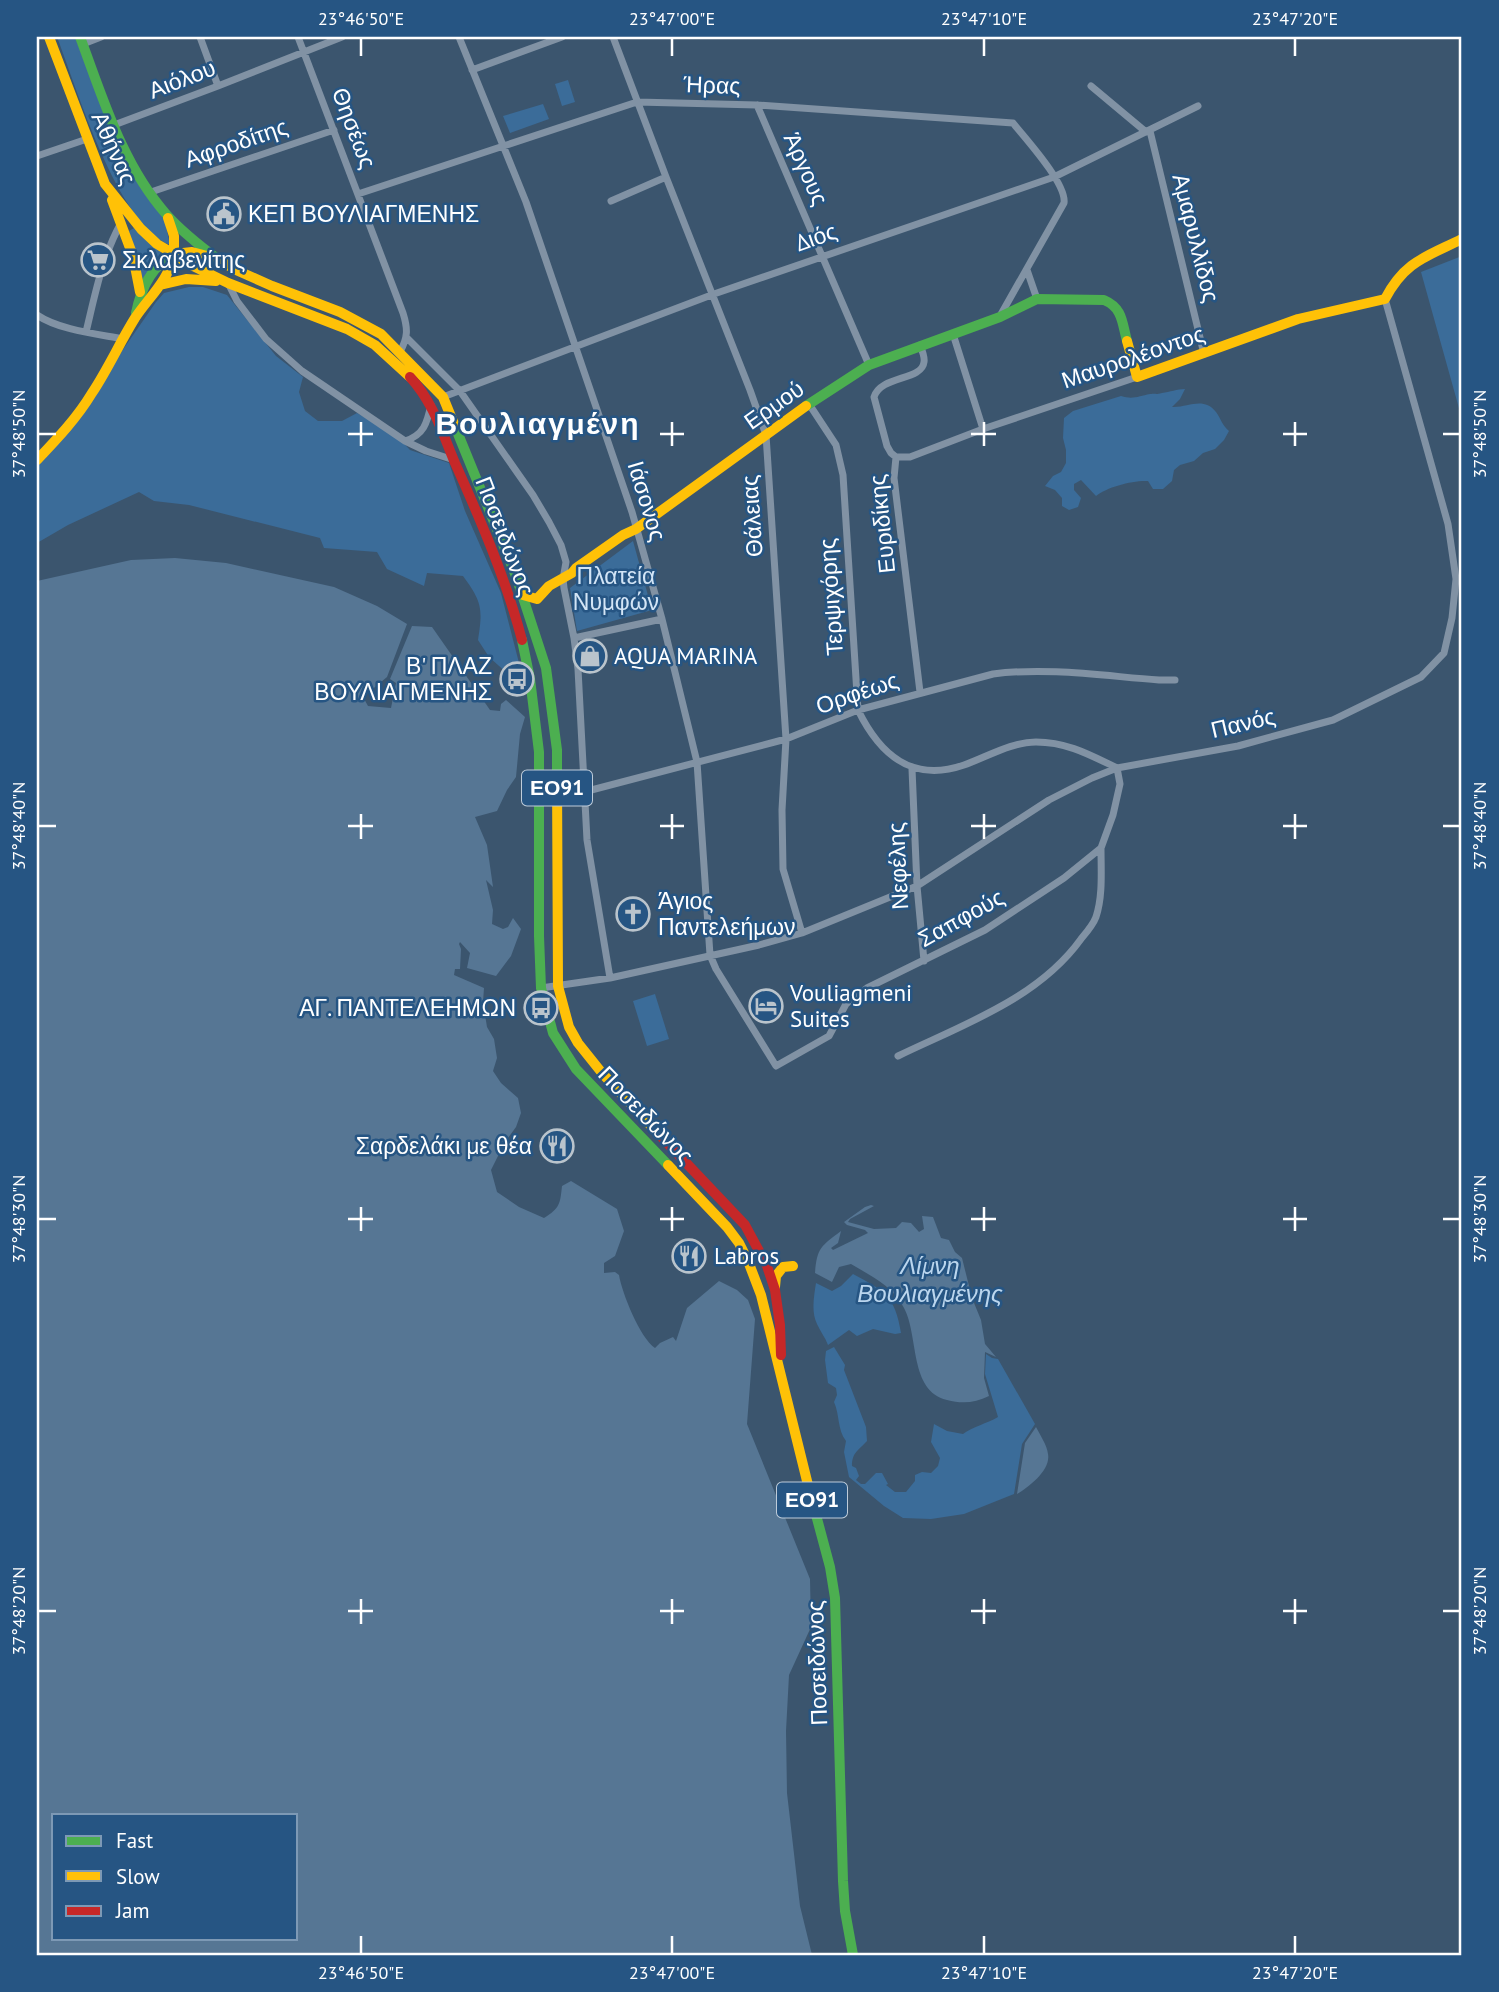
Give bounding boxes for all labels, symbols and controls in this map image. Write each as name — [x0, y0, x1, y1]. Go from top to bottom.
text: 23°46'50"E — [318, 7, 404, 30]
text: 23°47'00"E — [629, 7, 715, 30]
text: 23°47'10"E — [941, 7, 1027, 30]
text: 23°47'20"E — [1252, 7, 1338, 30]
street label: Αιόλου — [144, 53, 219, 104]
street label: Ήρας — [682, 69, 741, 100]
street label: Θησέως — [326, 83, 383, 172]
street label: Αθήνας — [86, 107, 143, 189]
street label: Αφροδίτης — [181, 111, 291, 174]
street label: Άργους — [778, 128, 835, 210]
street label: Αμαρυλλίδος — [1166, 170, 1226, 305]
public building icon: ΚΕΠ ΒΟΥΛΙΑΓΜΕΝΗΣ — [205, 195, 243, 233]
place label: ΚΕΠ ΒΟΥΛΙΑΓΜΕΝΗΣ — [248, 199, 479, 228]
street label: Διός — [791, 216, 840, 257]
supermarket icon: Σκλαβενίτης — [79, 241, 117, 279]
place label: Σκλαβενίτης — [122, 245, 245, 274]
street label: Μαυρολέοντος — [1058, 319, 1208, 395]
street label: Ερμού — [738, 374, 809, 436]
text: 37°48'50"N — [7, 390, 30, 478]
text: 37°48'50"N — [1468, 390, 1491, 478]
district label: Βουλιαγμένη — [435, 403, 641, 442]
street label: Ιάσονος — [622, 457, 673, 544]
street label: Ποσειδώνος — [470, 472, 541, 599]
street label: Ευριδίκης — [862, 473, 901, 575]
street label: Θάλειας — [734, 474, 769, 558]
street label: Τερψιχόρης — [812, 537, 849, 657]
park label: Πλατεία Νυμφών — [573, 561, 659, 616]
shop icon: AQUA MARINA — [571, 637, 609, 675]
place label: AQUA MARINA — [614, 641, 758, 670]
place label: Β' ΠΛΑΖ ΒΟΥΛΙΑΓΜΕΝΗΣ — [314, 651, 492, 706]
bus stop icon: Β' ΠΛΑΖ ΒΟΥΛΙΑΓΜΕΝΗΣ — [498, 660, 536, 698]
street label: Ορφέως — [812, 665, 902, 720]
street label: Πανός — [1208, 701, 1278, 744]
road number: ΕΟ91 — [522, 770, 592, 806]
text: 37°48'40"N — [7, 782, 30, 870]
text: 37°48'40"N — [1468, 782, 1491, 870]
street label: Νεφέλης — [881, 822, 914, 910]
street label: Σαπφούς — [913, 882, 1009, 953]
place label: Άγιος Παντελεήμων — [658, 886, 795, 941]
church icon: Άγιος Παντελεήμων — [614, 895, 652, 933]
place label: Vouliagmeni Suites — [789, 978, 912, 1033]
hotel icon: Vouliagmeni Suites — [747, 987, 785, 1025]
bus stop icon: ΑΓ. ΠΑΝΤΕΛΕΗΜΩΝ — [522, 989, 560, 1027]
place label: ΑΓ. ΠΑΝΤΕΛΕΗΜΩΝ — [299, 993, 516, 1022]
street label: Ποσειδώνος — [592, 1060, 700, 1170]
restaurant icon: Σαρδελάκι με θέα — [538, 1127, 576, 1165]
place label: Σαρδελάκι με θέα — [356, 1131, 532, 1160]
text: 37°48'30"N — [7, 1175, 30, 1263]
text: 37°48'30"N — [1468, 1175, 1491, 1263]
restaurant icon: Labros — [670, 1237, 708, 1275]
place label: Labros — [714, 1241, 779, 1270]
water label: Λίμνη Βουλιαγμένης — [857, 1250, 1003, 1309]
road number: ΕΟ91 — [777, 1482, 847, 1518]
text: 37°48'20"N — [7, 1567, 30, 1655]
text: 37°48'20"N — [1468, 1567, 1491, 1655]
street label: Ποσειδώνος — [800, 1600, 833, 1726]
legend — [52, 1814, 298, 1940]
text: Fast — [116, 1827, 153, 1854]
text: Slow — [116, 1863, 160, 1890]
text: Jam — [115, 1897, 150, 1924]
text: 23°46'50"E — [318, 1961, 404, 1984]
text: 23°47'00"E — [629, 1961, 715, 1984]
text: 23°47'10"E — [941, 1961, 1027, 1984]
text: 23°47'20"E — [1252, 1961, 1338, 1984]

